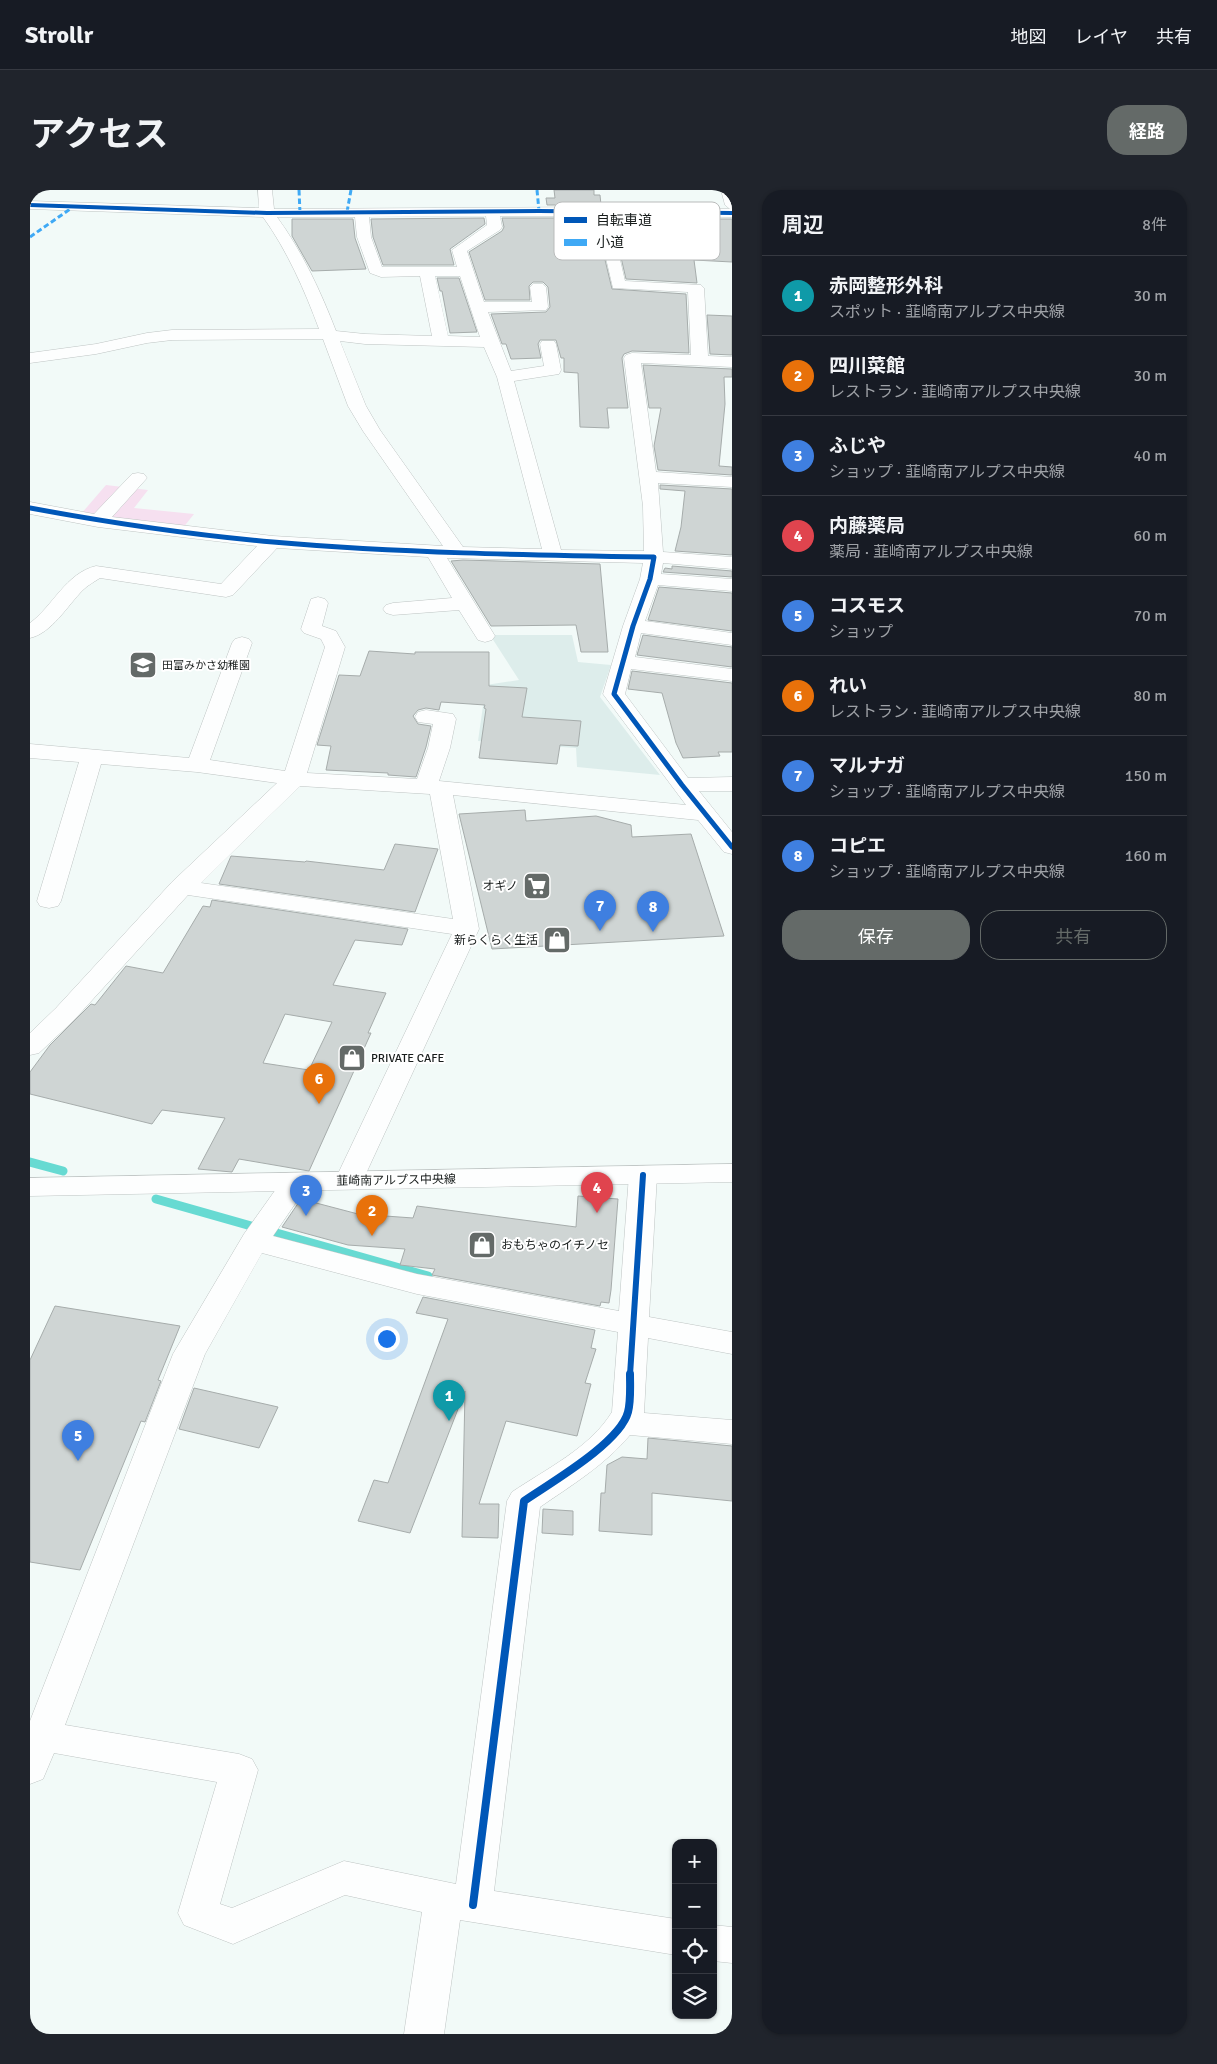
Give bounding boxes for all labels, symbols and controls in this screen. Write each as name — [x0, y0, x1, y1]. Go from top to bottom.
text: Strollr — [25, 20, 93, 50]
text: 地図 — [1011, 26, 1047, 48]
text: レイヤ — [1075, 26, 1128, 48]
text: 共有 — [1156, 26, 1192, 48]
button: 経路 — [1107, 105, 1187, 155]
text: アクセス — [30, 113, 168, 156]
legend — [554, 202, 720, 260]
text: 自転車道 — [596, 212, 652, 229]
text: 周辺 — [782, 212, 824, 238]
text: 8件 — [1142, 215, 1167, 235]
text: 小道 — [596, 234, 624, 251]
text: 赤岡整形外科 — [829, 274, 943, 298]
text: 1 — [794, 286, 802, 306]
text: 30 m — [1133, 286, 1167, 306]
text: スポット · 韮崎南アルプス中央線 — [829, 302, 1065, 322]
text: 四川菜館 — [829, 354, 905, 378]
text: 2 — [794, 366, 802, 386]
text: 30 m — [1133, 366, 1167, 386]
text: レストラン · 韮崎南アルプス中央線 — [829, 382, 1081, 402]
text: ふじや — [829, 434, 886, 458]
text: 3 — [794, 446, 802, 466]
text: 40 m — [1133, 446, 1167, 466]
text: ショップ · 韮崎南アルプス中央線 — [829, 462, 1065, 482]
text: 内藤薬局 — [829, 514, 905, 538]
text: 4 — [794, 526, 802, 546]
text: 60 m — [1133, 526, 1167, 546]
text: 薬局 · 韮崎南アルプス中央線 — [829, 542, 1033, 562]
text: コスモス — [829, 594, 905, 618]
text: 5 — [794, 606, 802, 626]
text: 70 m — [1133, 606, 1167, 626]
text: ショップ — [829, 622, 893, 642]
school or university icon: 田富みかさ幼稚園 — [128, 650, 158, 680]
place label: 田富みかさ幼稚園 — [162, 659, 250, 672]
text: れい — [829, 674, 867, 698]
text: 6 — [794, 686, 802, 706]
text: 80 m — [1133, 686, 1167, 706]
text: レストラン · 韮崎南アルプス中央線 — [829, 702, 1081, 722]
text: マルナガ — [829, 754, 905, 778]
text: 7 — [794, 766, 802, 786]
text: 150 m — [1125, 766, 1167, 786]
text: ショップ · 韮崎南アルプス中央線 — [829, 782, 1065, 802]
text: コピエ — [829, 834, 886, 858]
text: 8 — [794, 846, 802, 866]
text: 160 m — [1125, 846, 1167, 866]
text: ショップ · 韮崎南アルプス中央線 — [829, 862, 1065, 882]
supermarket icon: オギノ — [522, 871, 552, 901]
place label: オギノ — [482, 879, 518, 894]
pin: 7 — [584, 890, 616, 931]
pin: 8 — [637, 891, 669, 932]
button: 保存 — [782, 910, 970, 960]
button: 共有 — [980, 910, 1167, 960]
shop icon: 新らくらく生活 — [542, 925, 572, 955]
place label: 新らくらく生活 — [454, 933, 538, 948]
shop icon: PRIVATE CAFE — [337, 1043, 367, 1073]
place label: PRIVATE CAFE — [371, 1051, 445, 1066]
pin: 6 — [303, 1063, 335, 1104]
street label: 韮崎南アルプス中央線 — [336, 1172, 456, 1189]
pin: 4 — [581, 1172, 613, 1213]
pin: 3 — [290, 1175, 322, 1216]
pin: 2 — [356, 1195, 388, 1236]
shop icon: おもちゃのイチノセ — [467, 1230, 497, 1260]
place label: おもちゃのイチノセ — [501, 1238, 609, 1253]
your location — [374, 1326, 400, 1352]
pin: 1 — [433, 1380, 465, 1421]
pin: 5 — [62, 1420, 94, 1461]
map controls — [672, 1839, 717, 2019]
button: + — [672, 1839, 717, 1884]
button: − — [672, 1884, 717, 1929]
button: locate — [672, 1929, 717, 1974]
button: layers — [672, 1974, 717, 2019]

